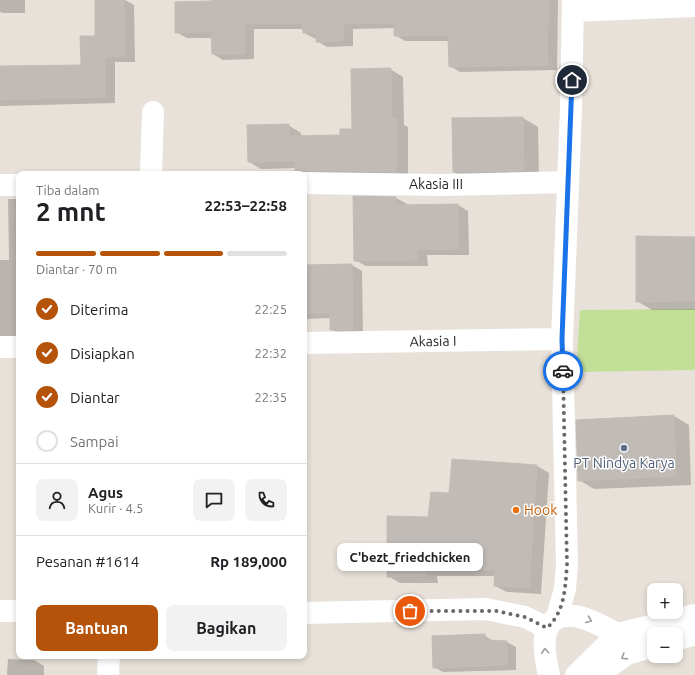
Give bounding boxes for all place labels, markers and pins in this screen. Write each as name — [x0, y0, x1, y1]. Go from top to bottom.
pin — [555, 63, 589, 97]
marker: PT Nindya Karya — [619, 443, 629, 453]
place label: PT Nindya Karya — [573, 455, 675, 471]
place label: Hook — [524, 502, 557, 518]
marker: Hook — [511, 505, 521, 515]
callout: C'bezt_friedchicken — [337, 543, 483, 571]
pin — [393, 594, 427, 628]

